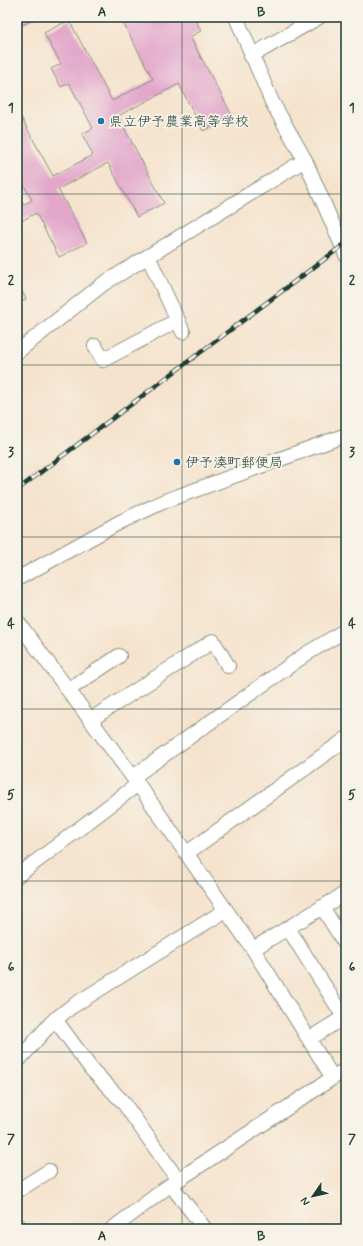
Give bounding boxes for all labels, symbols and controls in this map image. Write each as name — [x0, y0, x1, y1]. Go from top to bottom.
text: A — [98, 4, 106, 21]
text: B — [257, 4, 266, 21]
text: 1 — [8, 100, 14, 117]
text: 1 — [349, 100, 355, 117]
place label: 県立伊予農業高等学校 — [109, 113, 249, 131]
marker: 県立伊予農業高等学校 — [96, 116, 106, 126]
text: 2 — [8, 272, 15, 289]
text: 2 — [349, 272, 356, 289]
text: 3 — [8, 444, 14, 461]
text: 3 — [349, 444, 355, 461]
place label: 伊予湊町郵便局 — [185, 454, 283, 472]
marker: 伊予湊町郵便局 — [172, 457, 182, 467]
text: 4 — [7, 616, 15, 633]
text: 4 — [348, 616, 356, 633]
text: 5 — [7, 787, 15, 804]
text: 5 — [348, 787, 356, 804]
text: 6 — [8, 959, 15, 976]
text: 6 — [349, 959, 356, 976]
text: 7 — [7, 1131, 15, 1148]
text: 7 — [348, 1131, 356, 1148]
north arrow — [293, 1176, 333, 1216]
text: N — [298, 1194, 313, 1208]
text: A — [98, 1228, 106, 1245]
text: B — [257, 1228, 266, 1245]

